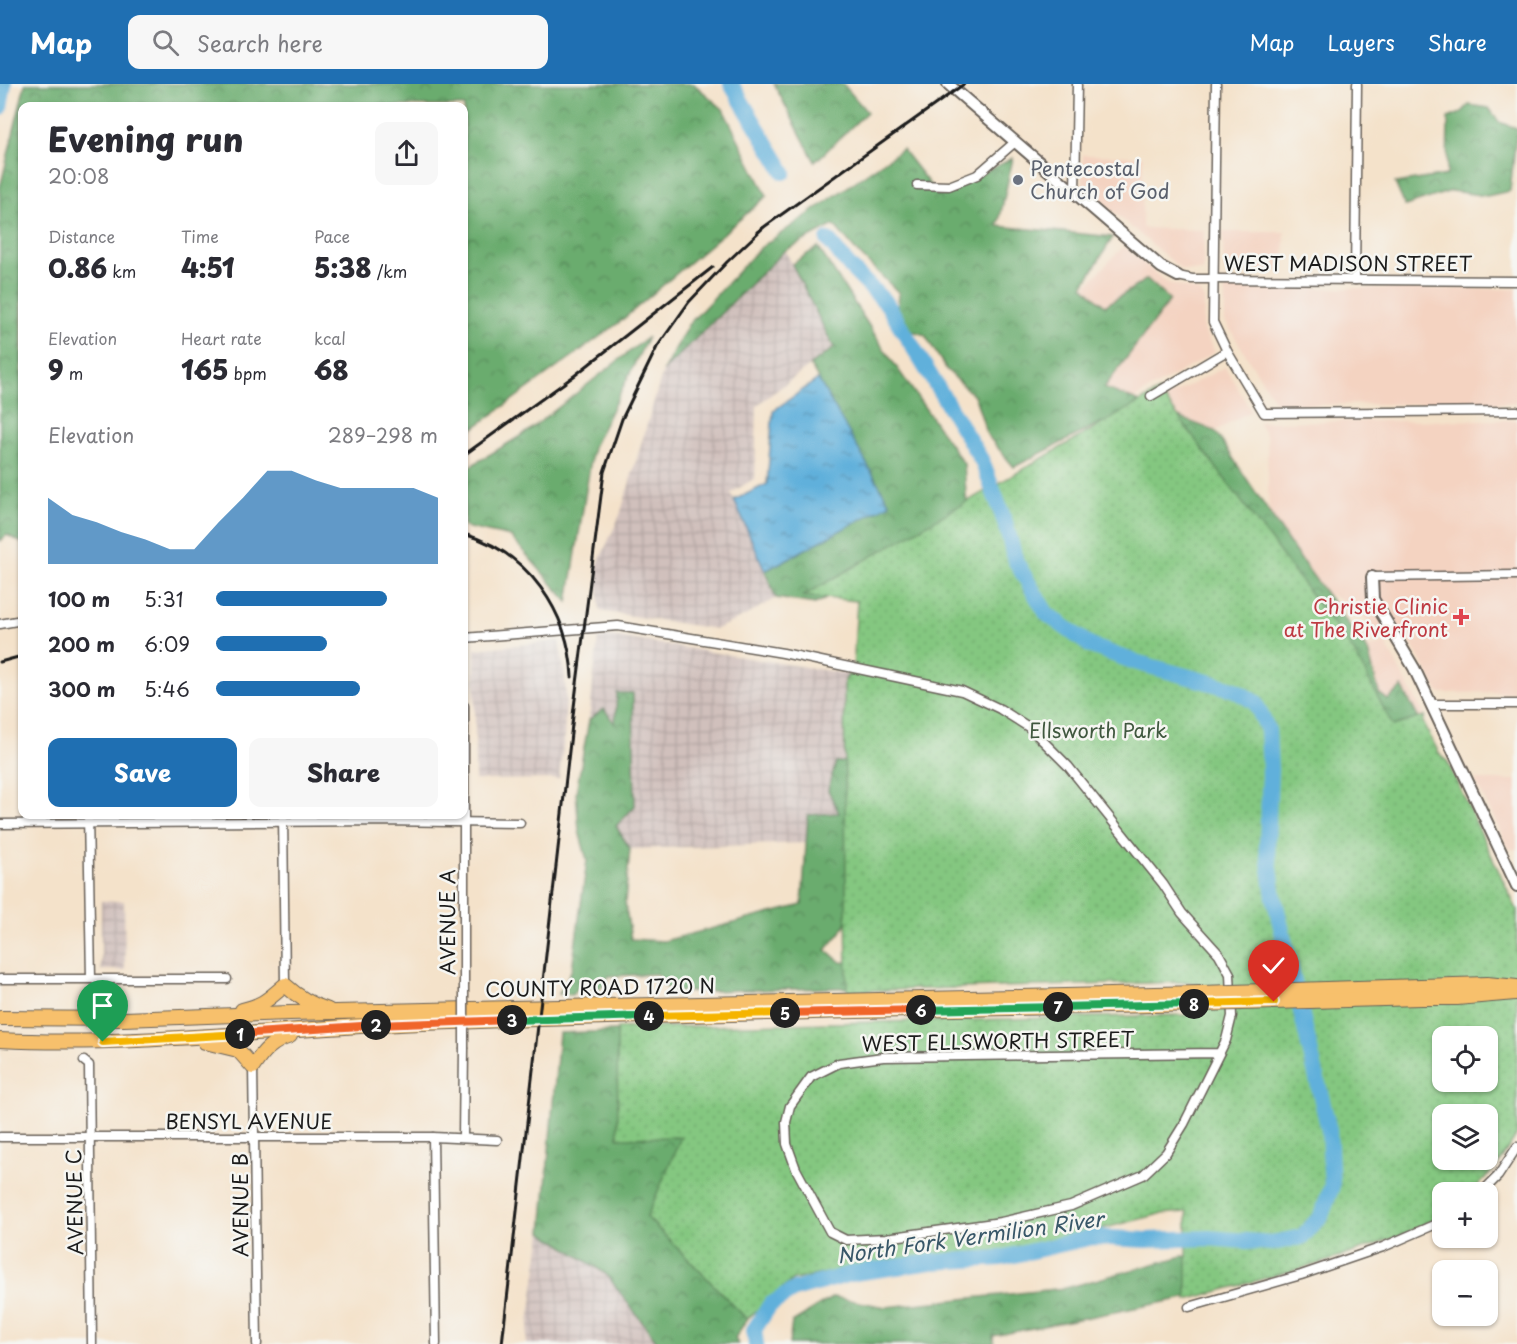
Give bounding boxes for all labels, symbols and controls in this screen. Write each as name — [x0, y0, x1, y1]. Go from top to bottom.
search box — [128, 15, 548, 69]
text: Map — [30, 21, 92, 64]
icon: search — [149, 26, 182, 59]
text: Search here — [197, 26, 323, 59]
text: Map — [1250, 26, 1294, 58]
text: Layers — [1327, 26, 1395, 58]
text: Share — [1428, 26, 1487, 58]
text: Evening run — [48, 113, 243, 163]
button: share — [375, 122, 438, 185]
place label: Pentecostal Church of God — [1030, 153, 1169, 206]
text: 20:08 — [48, 161, 109, 191]
marker: Pentecostal Church of God — [1011, 173, 1025, 187]
text: Distance — [48, 224, 115, 248]
text: Time — [181, 224, 219, 248]
text: Pace — [314, 224, 350, 248]
text: 0.86 — [48, 248, 107, 287]
text: 4:51 — [181, 248, 234, 287]
text: 5:38 — [314, 248, 372, 287]
street label: WEST MADISON STREET — [1224, 248, 1473, 278]
text: km — [107, 259, 136, 283]
text: /km — [372, 259, 407, 283]
text: Elevation — [48, 326, 117, 350]
text: Heart rate — [181, 326, 262, 350]
text: kcal — [314, 326, 346, 350]
text: 9 — [48, 350, 64, 389]
text: 165 — [181, 350, 229, 389]
text: 68 — [314, 350, 349, 389]
text: m — [64, 361, 83, 385]
text: bpm — [229, 361, 267, 385]
text: Elevation — [48, 420, 134, 450]
text: 289–298 m — [328, 420, 438, 450]
text: 100 m — [48, 584, 110, 614]
text: 5:31 — [144, 584, 184, 614]
place label: Christie Clinic at The Riverfront — [1284, 591, 1448, 644]
marker: Christie Clinic at The Riverfront — [1452, 608, 1470, 626]
text: 200 m — [48, 629, 115, 659]
text: 6:09 — [144, 629, 190, 659]
text: 300 m — [48, 674, 116, 704]
text: 5:46 — [144, 674, 190, 704]
park label: Ellsworth Park — [1029, 715, 1167, 745]
button: Save — [48, 738, 237, 807]
button: Share — [249, 738, 438, 807]
street label: AVENUE A — [432, 869, 462, 975]
pin — [1248, 940, 1299, 1002]
icon: check — [1257, 949, 1290, 982]
street label: COUNTY ROAD 1720 N — [485, 970, 715, 1004]
pin — [77, 980, 128, 1042]
icon: arrive — [86, 989, 119, 1022]
pin: 8 — [1179, 989, 1209, 1019]
pin: 7 — [1043, 992, 1073, 1022]
text: 8 — [1189, 992, 1199, 1016]
pin: 6 — [906, 995, 936, 1025]
text: 7 — [1053, 995, 1063, 1019]
pin: 5 — [770, 998, 800, 1028]
text: 6 — [915, 998, 927, 1022]
pin: 4 — [634, 1001, 664, 1031]
text: 5 — [780, 1001, 790, 1025]
text: 4 — [644, 1004, 654, 1028]
pin: 3 — [497, 1005, 527, 1035]
text: 3 — [507, 1008, 517, 1032]
pin: 2 — [361, 1010, 391, 1040]
text: 2 — [370, 1013, 382, 1037]
pin: 1 — [225, 1019, 255, 1049]
text: 1 — [236, 1022, 244, 1046]
street label: WEST ELLSWORTH STREET — [861, 1024, 1135, 1058]
map controls — [1432, 1026, 1498, 1326]
button: locate — [1432, 1026, 1498, 1092]
button: layers — [1432, 1104, 1498, 1170]
street label: BENSYL AVENUE — [165, 1106, 333, 1136]
street label: AVENUE C — [58, 1149, 90, 1255]
street label: AVENUE B — [225, 1153, 255, 1257]
button: + — [1432, 1182, 1498, 1248]
water label: North Fork Vermilion River — [835, 1201, 1108, 1271]
button: − — [1432, 1260, 1498, 1326]

